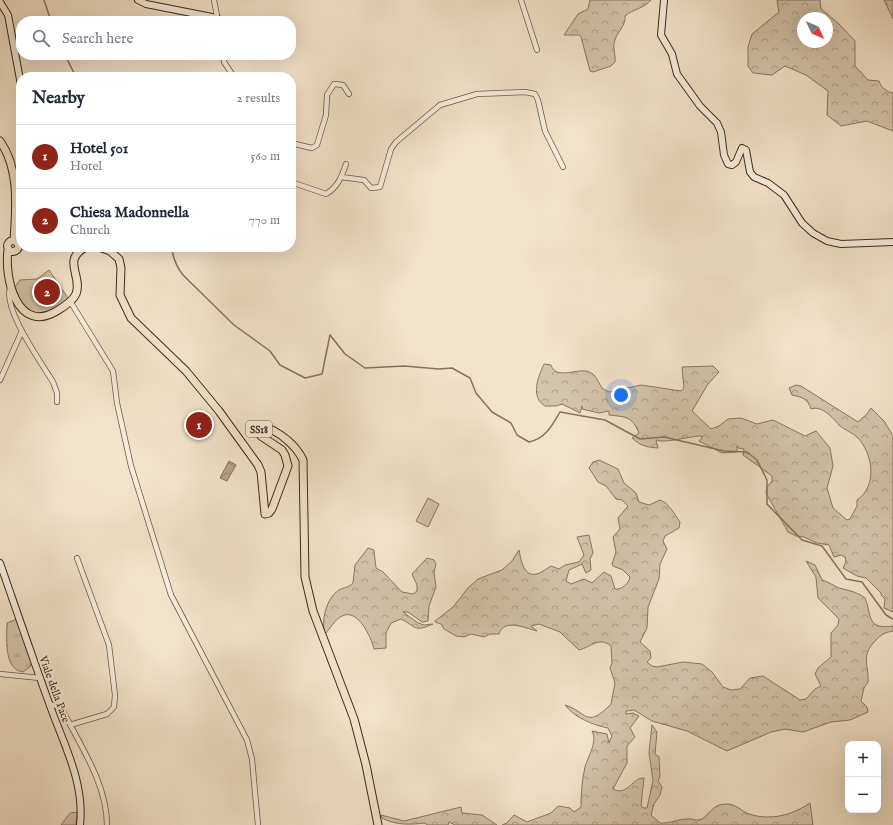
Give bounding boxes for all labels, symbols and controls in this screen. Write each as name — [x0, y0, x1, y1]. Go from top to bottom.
north arrow — [797, 12, 833, 48]
search box — [16, 16, 296, 60]
icon: search — [30, 27, 52, 49]
text: Search here — [62, 29, 133, 48]
text: Nearby — [32, 88, 85, 109]
text: 2 results — [236, 90, 280, 107]
text: Hotel 501 — [70, 139, 128, 158]
text: 1 — [43, 148, 47, 165]
text: 560 m — [251, 148, 280, 165]
text: Hotel — [70, 158, 102, 175]
text: Chiesa Madonnella — [70, 203, 189, 222]
text: 2 — [42, 212, 48, 229]
text: 770 m — [249, 212, 280, 229]
text: Church — [70, 222, 110, 239]
pin: 2 — [34, 277, 60, 307]
your location — [611, 385, 631, 405]
pin: 1 — [186, 410, 212, 440]
road number: SS18 — [246, 421, 272, 437]
street label: Viale della Pace — [35, 653, 73, 725]
map controls — [845, 741, 881, 813]
button: + — [845, 741, 881, 777]
button: − — [845, 777, 881, 813]

